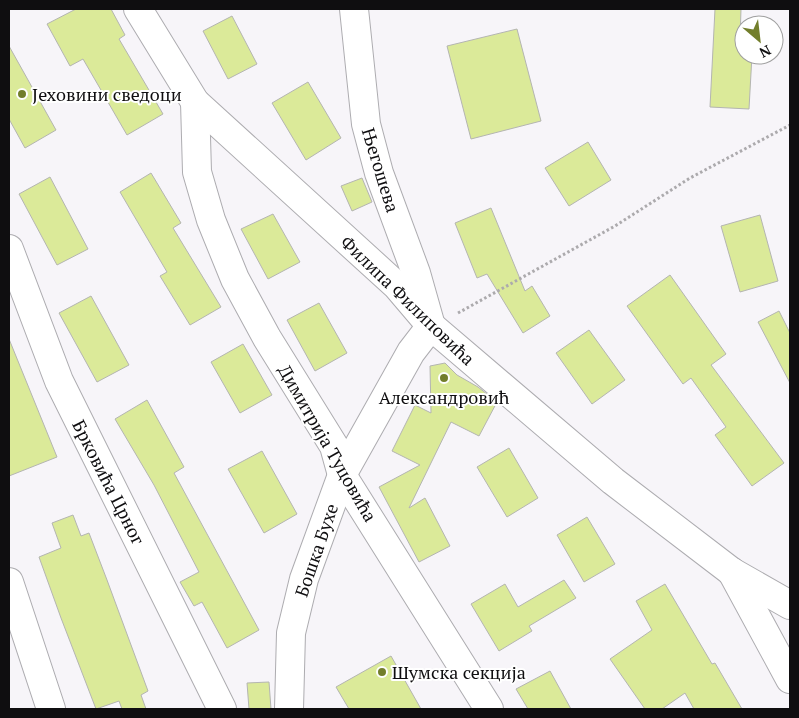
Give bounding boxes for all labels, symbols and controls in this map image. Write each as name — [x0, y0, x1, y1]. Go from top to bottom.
north arrow — [734, 15, 784, 65]
text: N — [756, 41, 774, 63]
place label: Јеховини сведоци — [32, 82, 182, 106]
marker: Јеховини сведоци — [16, 88, 28, 100]
street label: Његошева — [357, 125, 405, 215]
street label: Филипа Филиповића — [336, 230, 480, 370]
street label: Димитрија Туцовића — [273, 360, 383, 526]
marker: Александровић — [438, 372, 450, 384]
place label: Александровић — [379, 385, 510, 409]
street label: Брковића Црног — [67, 415, 151, 549]
street label: Бошка Бухе — [289, 500, 343, 600]
place label: Шумска секција — [392, 660, 526, 684]
marker: Шумска секција — [376, 666, 388, 678]

